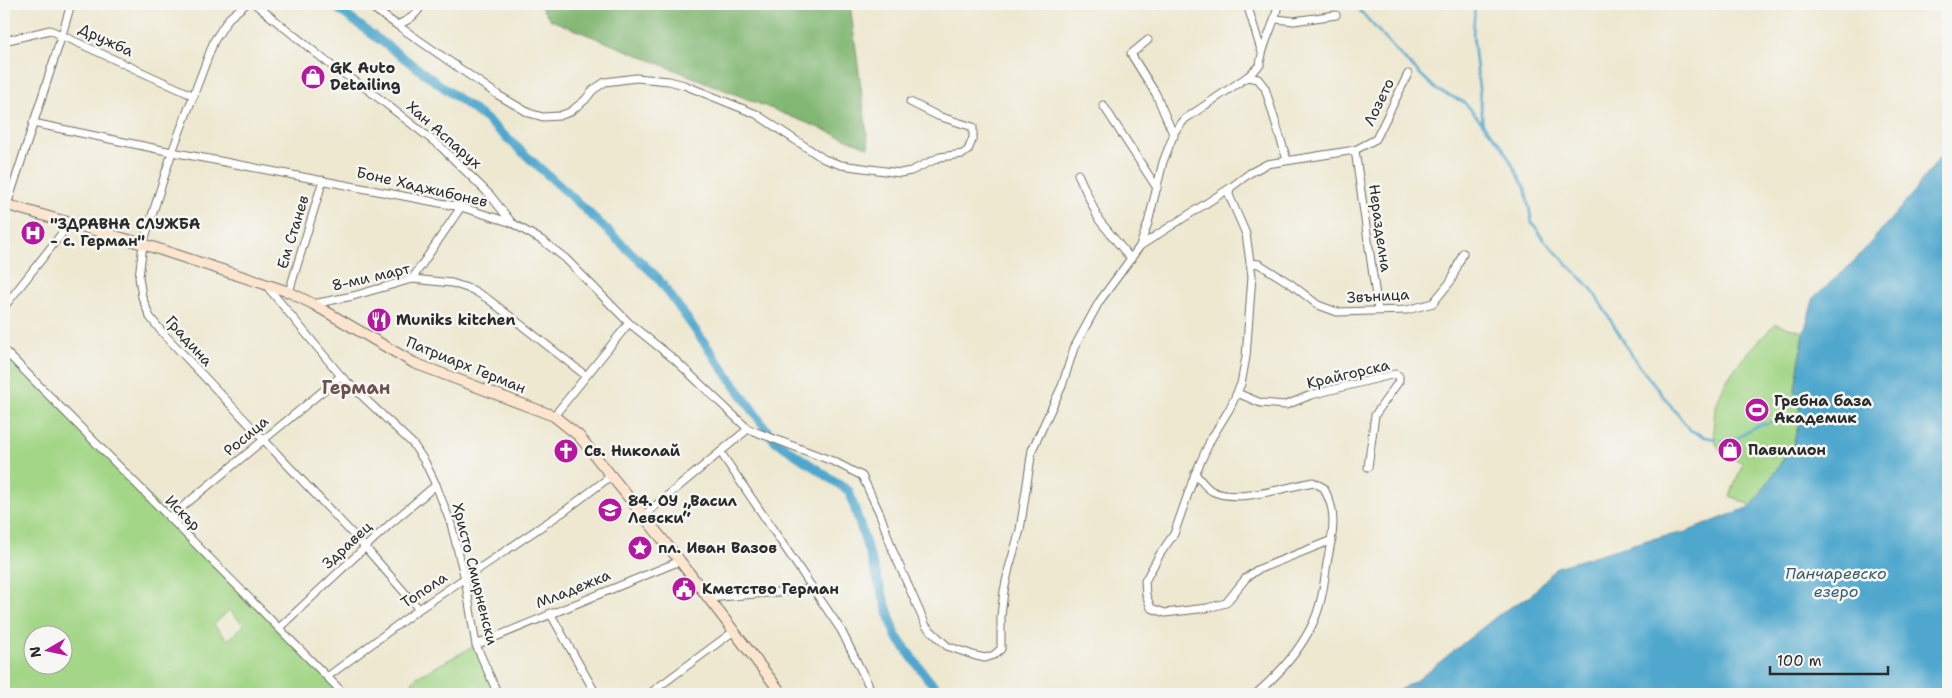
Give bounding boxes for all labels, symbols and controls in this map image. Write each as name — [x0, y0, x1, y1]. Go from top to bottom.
street label: Дружба — [75, 19, 137, 62]
place label: GK Auto Detailing — [330, 58, 401, 95]
shop icon: GK Auto Detailing — [300, 64, 326, 90]
street label: Лозето — [1359, 75, 1399, 129]
street label: Хан Аспарух — [402, 97, 486, 173]
street label: Боне Хаджибонев — [354, 162, 490, 212]
street label: Неразделна — [1364, 183, 1396, 274]
street label: Ем Станев — [272, 193, 314, 271]
place label: "ЗДРАВНА СЛУЖБА - с. Герман" — [50, 214, 201, 251]
hospital icon: "ЗДРАВНА СЛУЖБА - с. Герман" — [20, 220, 46, 246]
street label: 8-ми март — [330, 258, 412, 296]
street label: Звъница — [1346, 284, 1410, 308]
restaurant icon: Muniks kitchen — [366, 307, 392, 333]
place label: Muniks kitchen — [396, 310, 516, 330]
street label: Градина — [161, 311, 217, 371]
street label: Патриарх Герман — [403, 332, 529, 398]
street label: Крайгорска — [1304, 355, 1392, 393]
district label: Герман — [322, 376, 390, 400]
place label: Гребна база Академик — [1774, 391, 1872, 428]
sports icon: Гребна база Академик — [1744, 397, 1770, 423]
street label: Росица — [219, 411, 273, 461]
shop icon: Павилион — [1717, 437, 1743, 463]
church icon: Св. Николай — [553, 438, 579, 464]
place label: Павилион — [1748, 440, 1826, 460]
place label: Св. Николай — [584, 441, 681, 461]
street label: Искър — [161, 491, 205, 535]
place label: 84. ОУ „Васил Левски“ — [628, 491, 737, 528]
school or university icon: 84. ОУ „Васил Левски“ — [597, 497, 623, 523]
street label: Христо Смирненски — [448, 501, 502, 647]
street label: Здравец — [318, 517, 376, 573]
place icon: пл. Иван Вазов — [627, 535, 653, 561]
place label: пл. Иван Вазов — [658, 538, 777, 558]
water label: Панчаревско езеро — [1785, 563, 1887, 602]
street label: Младежка — [533, 565, 614, 613]
street label: Топола — [397, 567, 452, 613]
public building icon: Кметство Герман — [671, 576, 697, 602]
place label: Кметство Герман — [702, 579, 839, 599]
north arrow — [22, 626, 72, 676]
scale bar — [1770, 643, 1887, 675]
text: N — [25, 645, 45, 659]
text: 100 m — [1777, 651, 1822, 671]

